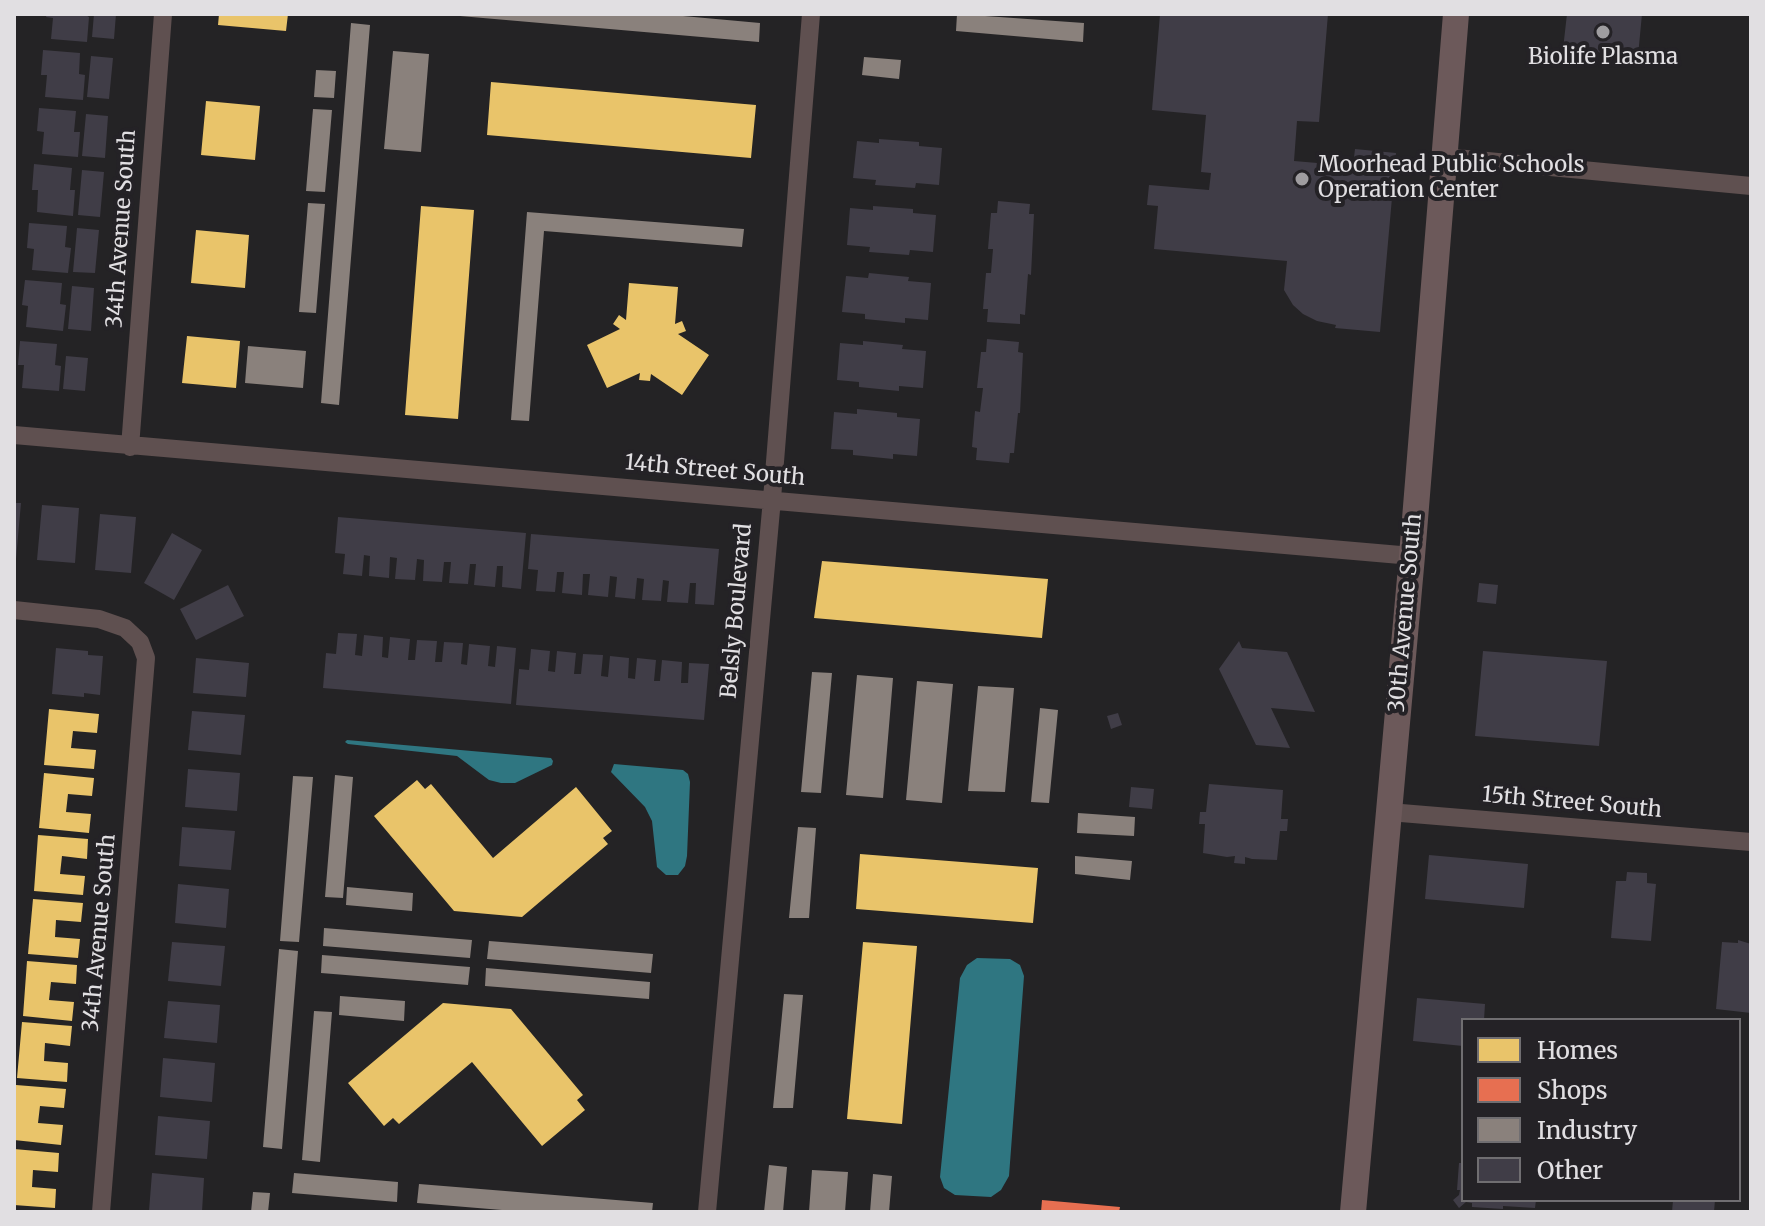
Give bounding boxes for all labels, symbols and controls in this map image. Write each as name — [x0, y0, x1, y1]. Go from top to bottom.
marker: Biolife Plasma — [1594, 23, 1612, 41]
place label: Biolife Plasma — [1528, 45, 1678, 71]
street label: 34th Avenue South — [102, 129, 142, 329]
place label: Moorhead Public Schools Operation Center — [1318, 153, 1584, 204]
marker: Moorhead Public Schools Operation Center — [1293, 170, 1311, 188]
street label: 14th Street South — [624, 450, 806, 492]
street label: 30th Avenue South — [1384, 512, 1428, 714]
street label: Belsly Boulevard — [716, 522, 758, 700]
street label: 15th Street South — [1481, 782, 1663, 824]
street label: 34th Avenue South — [78, 833, 122, 1033]
legend — [1461, 1018, 1741, 1202]
text: Homes — [1537, 1035, 1618, 1066]
text: Shops — [1537, 1075, 1608, 1106]
text: Industry — [1537, 1115, 1637, 1146]
text: Other — [1537, 1155, 1603, 1186]

